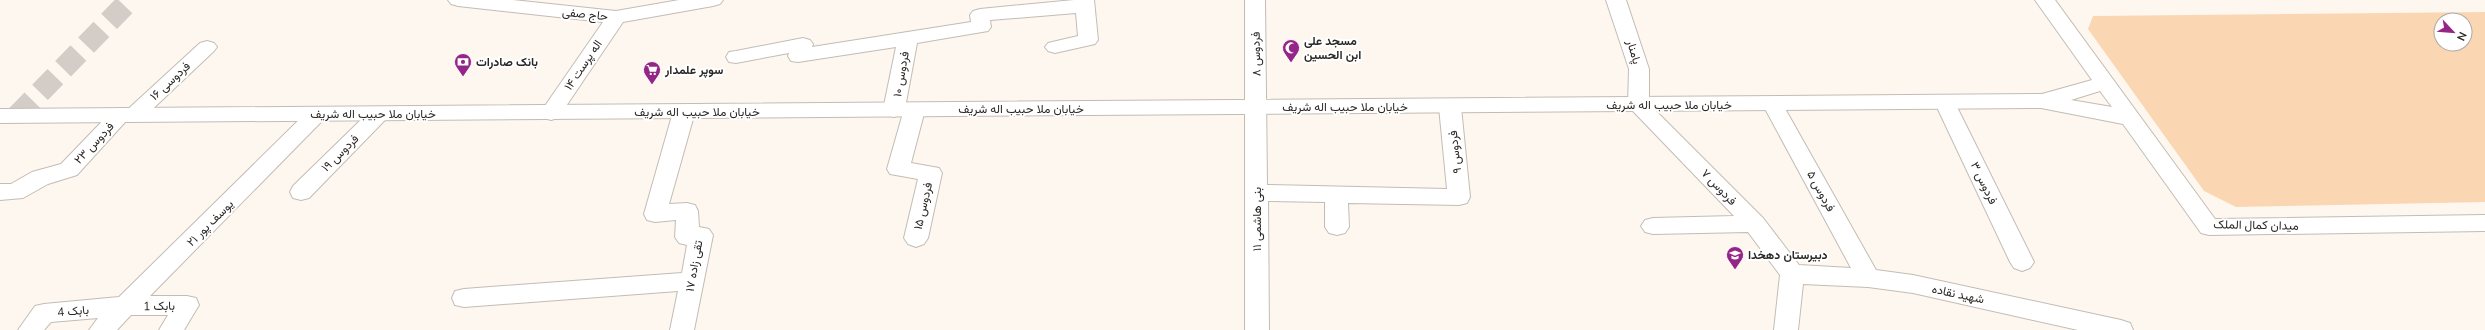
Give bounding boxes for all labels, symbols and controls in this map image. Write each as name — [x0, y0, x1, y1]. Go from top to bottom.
street label: حاج صفی — [561, 4, 609, 25]
north arrow — [2433, 12, 2473, 52]
text: N — [2453, 29, 2470, 43]
street label: فردوس ۸ — [1248, 32, 1264, 76]
place label: مسجد علی ابن الحسین — [1304, 33, 1361, 63]
street label: اله پرست ۱۴ — [560, 37, 606, 93]
street label: پامنار — [1623, 37, 1645, 66]
mosque icon: مسجد علی ابن الحسین — [1281, 38, 1301, 63]
street label: فردوس ۱۰ — [889, 50, 913, 98]
bank icon: بانک صادرات — [453, 52, 473, 77]
place label: بانک صادرات — [476, 54, 538, 70]
street label: فردوسی ۱۶ — [146, 58, 194, 104]
supermarket icon: سوپر علمدار — [642, 60, 662, 85]
place label: سوپر علمدار — [664, 62, 724, 78]
street label: خیابان ملا حبیب اله شریف — [1606, 97, 1732, 113]
street label: خیابان ملا حبیب اله شریف — [1282, 99, 1408, 115]
street label: خیابان ملا حبیب اله شریف — [958, 101, 1084, 117]
street label: خیابان ملا حبیب اله شریف — [634, 104, 760, 120]
street label: خیابان ملا حبیب اله شریف — [310, 106, 436, 122]
street label: فردوس ۲۳ — [71, 119, 117, 167]
street label: فردوس ۹ — [1445, 130, 1465, 174]
street label: فردوس ۱۹ — [318, 131, 362, 175]
street label: فردوس ۳ — [1967, 159, 2001, 207]
street label: فردوس ۷ — [1698, 165, 1740, 209]
street label: فردوس ۵ — [1803, 168, 1839, 214]
street label: فردوس ۱۵ — [910, 181, 936, 231]
street label: بنی هاشمی ۱۱ — [1249, 187, 1265, 251]
street label: یوسف پور ۲۱ — [183, 196, 237, 250]
street label: میدان کمال الملک — [2213, 216, 2299, 234]
street label: تقی زاده ۱۷ — [682, 239, 706, 293]
school or university icon: دبیرستان دهخدا — [1725, 245, 1745, 270]
place label: دبیرستان دهخدا — [1748, 247, 1828, 263]
street label: شهید نقاده — [1930, 281, 1986, 307]
street label: بابک 1 — [143, 298, 175, 314]
street label: بابک 4 — [56, 302, 90, 320]

